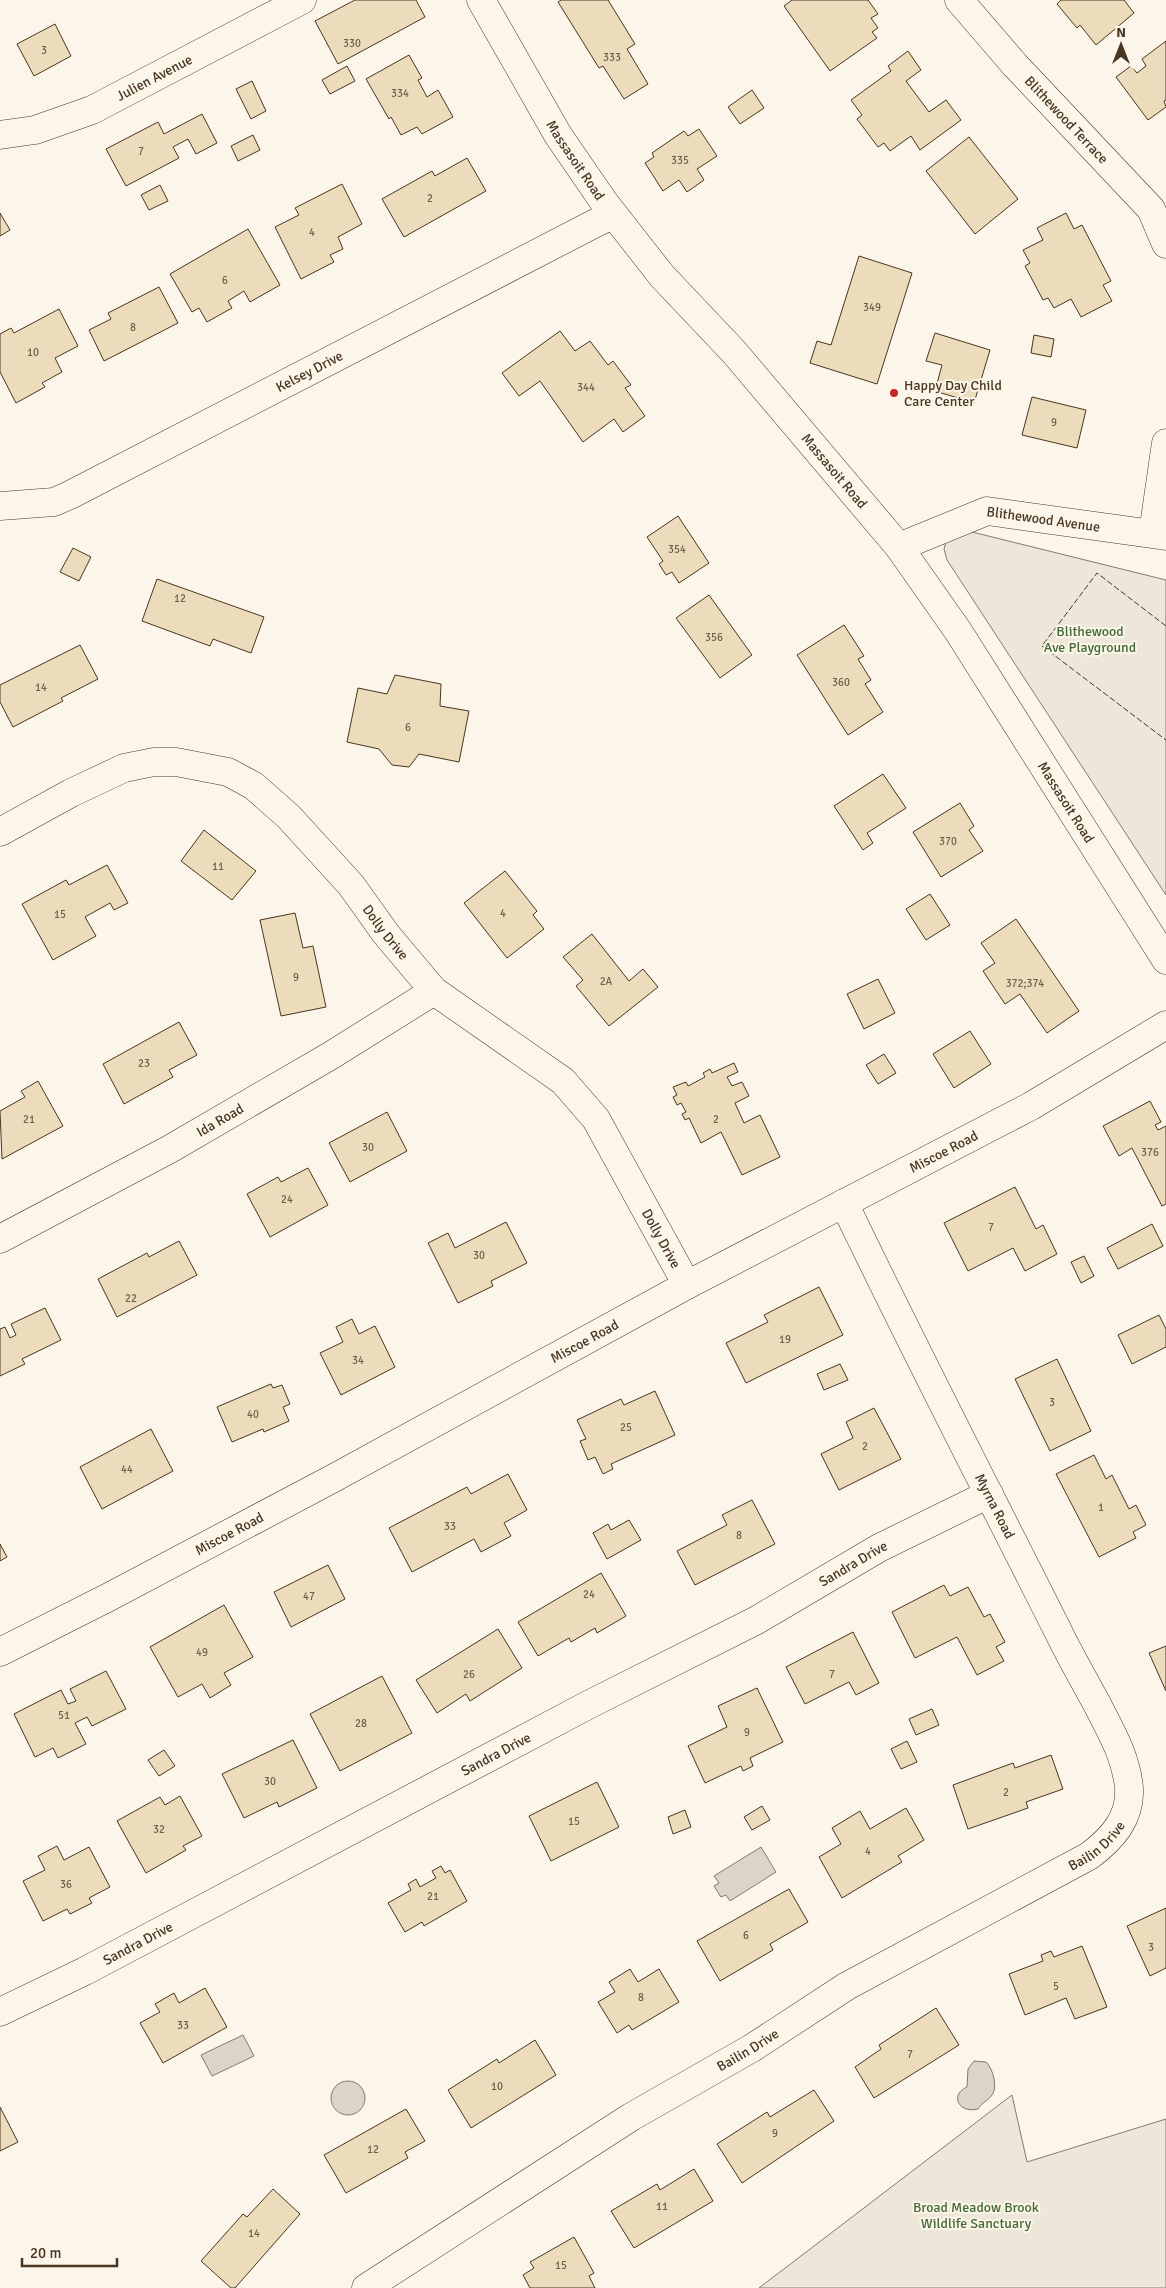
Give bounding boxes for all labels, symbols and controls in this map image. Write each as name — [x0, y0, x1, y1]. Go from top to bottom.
north arrow — [1096, 20, 1146, 70]
text: N — [1116, 24, 1126, 41]
house number: 330 — [343, 37, 361, 50]
house number: 3 — [41, 44, 47, 57]
street label: Julien Avenue — [114, 51, 195, 105]
house number: 333 — [603, 51, 621, 64]
street label: Blithewood Terrace — [1021, 73, 1112, 167]
house number: 334 — [391, 87, 409, 100]
street label: Massasoit Road — [542, 117, 608, 204]
house number: 7 — [138, 145, 144, 158]
house number: 335 — [671, 154, 689, 167]
house number: 2 — [427, 192, 433, 205]
house number: 4 — [309, 226, 315, 239]
house number: 6 — [222, 274, 228, 287]
house number: 349 — [863, 301, 881, 314]
house number: 8 — [130, 321, 136, 334]
house number: 10 — [27, 346, 39, 359]
street label: Kelsey Drive — [273, 347, 346, 396]
place label: Happy Day Child Care Center — [904, 377, 1002, 410]
house number: 344 — [577, 381, 595, 394]
marker: Happy Day Child Care Center — [888, 387, 900, 399]
house number: 9 — [1051, 416, 1057, 429]
street label: Massasoit Road — [798, 430, 871, 512]
street label: Blithewood Avenue — [985, 503, 1101, 536]
house number: 354 — [668, 543, 686, 556]
house number: 12 — [174, 592, 186, 605]
park label: Blithewood Ave Playground — [1044, 623, 1136, 656]
house number: 356 — [705, 631, 723, 644]
house number: 360 — [832, 676, 850, 689]
house number: 14 — [35, 681, 47, 694]
house number: 6 — [405, 721, 411, 734]
street label: Massasoit Road — [1034, 759, 1098, 846]
house number: 370 — [939, 835, 957, 848]
house number: 11 — [212, 860, 224, 873]
street label: Dolly Drive — [359, 901, 412, 963]
house number: 4 — [500, 907, 506, 920]
house number: 15 — [54, 908, 66, 921]
house number: 9 — [293, 971, 299, 984]
house number: 2A — [600, 975, 613, 988]
house number: 372;374 — [1006, 977, 1044, 990]
house number: 23 — [138, 1057, 150, 1070]
street label: Ida Road — [193, 1100, 247, 1141]
house number: 21 — [23, 1113, 35, 1126]
house number: 2 — [713, 1113, 719, 1126]
street label: Miscoe Road — [906, 1127, 981, 1177]
house number: 30 — [362, 1141, 374, 1154]
house number: 376 — [1141, 1146, 1159, 1159]
house number: 24 — [281, 1193, 293, 1206]
street label: Dolly Drive — [638, 1206, 684, 1271]
house number: 7 — [988, 1221, 994, 1234]
house number: 30 — [473, 1249, 485, 1262]
house number: 22 — [125, 1292, 137, 1305]
street label: Miscoe Road — [548, 1316, 622, 1367]
house number: 19 — [779, 1333, 791, 1346]
house number: 34 — [352, 1354, 364, 1367]
house number: 3 — [1049, 1396, 1055, 1409]
house number: 40 — [247, 1408, 259, 1421]
house number: 25 — [620, 1421, 632, 1434]
house number: 2 — [862, 1440, 868, 1453]
house number: 44 — [121, 1463, 133, 1476]
street label: Myrna Road — [971, 1471, 1018, 1542]
house number: 1 — [1098, 1501, 1104, 1514]
street label: Miscoe Road — [192, 1509, 267, 1559]
house number: 33 — [444, 1520, 456, 1533]
house number: 8 — [736, 1529, 742, 1542]
street label: Sandra Drive — [816, 1537, 890, 1591]
house number: 24 — [583, 1588, 595, 1601]
house number: 47 — [303, 1590, 315, 1603]
house number: 49 — [196, 1646, 208, 1659]
house number: 26 — [463, 1668, 475, 1681]
house number: 7 — [829, 1668, 835, 1681]
house number: 51 — [58, 1709, 70, 1722]
house number: 28 — [355, 1717, 367, 1730]
house number: 9 — [744, 1726, 750, 1739]
street label: Sandra Drive — [458, 1729, 534, 1780]
house number: 30 — [264, 1775, 276, 1788]
house number: 2 — [1003, 1786, 1009, 1799]
house number: 15 — [568, 1815, 580, 1828]
street label: Bailin Drive — [1065, 1818, 1129, 1875]
house number: 32 — [153, 1823, 165, 1836]
house number: 4 — [865, 1845, 871, 1858]
house number: 36 — [60, 1878, 72, 1891]
house number: 21 — [427, 1890, 439, 1903]
street label: Sandra Drive — [100, 1918, 176, 1969]
house number: 6 — [743, 1929, 749, 1942]
house number: 3 — [1148, 1941, 1154, 1954]
house number: 5 — [1053, 1980, 1059, 1993]
house number: 8 — [638, 1991, 644, 2004]
house number: 33 — [177, 2019, 189, 2032]
street label: Bailin Drive — [714, 2025, 782, 2075]
house number: 7 — [907, 2048, 913, 2061]
house number: 10 — [491, 2080, 503, 2093]
house number: 9 — [772, 2127, 778, 2140]
house number: 12 — [367, 2143, 379, 2156]
park label: Broad Meadow Brook Wildlife Sanctuary — [913, 2199, 1039, 2232]
house number: 11 — [656, 2200, 668, 2213]
house number: 14 — [248, 2227, 260, 2240]
scale bar — [22, 2236, 118, 2268]
text: 20 m — [30, 2244, 61, 2262]
house number: 15 — [555, 2259, 567, 2272]

